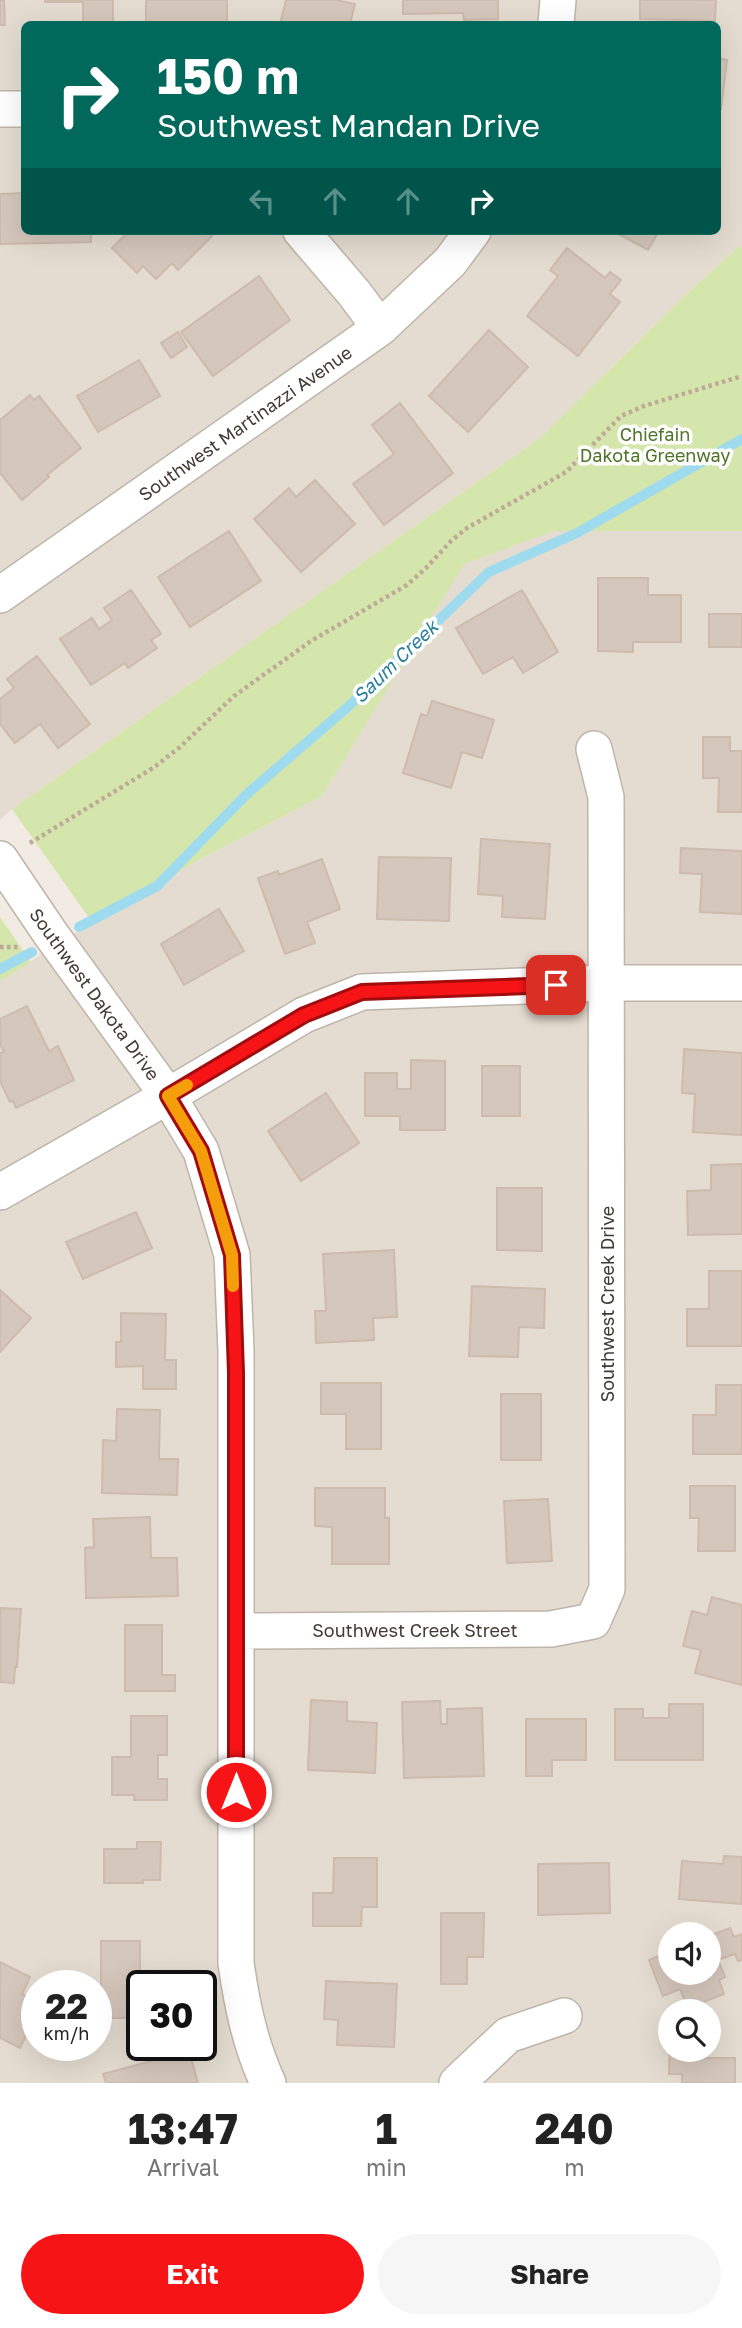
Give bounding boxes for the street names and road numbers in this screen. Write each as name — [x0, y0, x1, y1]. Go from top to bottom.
street label: Southwest Martinazzi Avenue — [134, 341, 356, 505]
street label: Southwest Dakota Drive — [25, 904, 165, 1084]
street label: Southwest Creek Drive — [596, 1206, 618, 1402]
street label: Southwest Creek Street — [312, 1619, 518, 1641]

